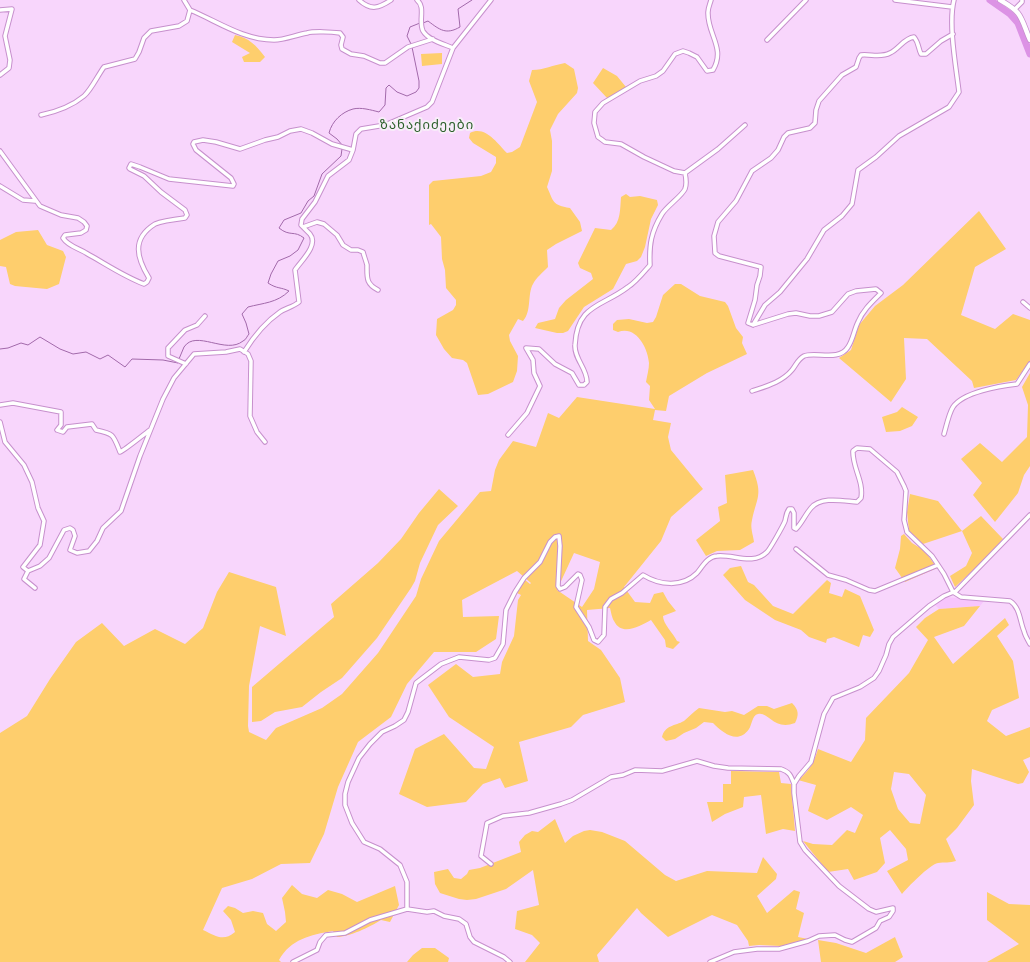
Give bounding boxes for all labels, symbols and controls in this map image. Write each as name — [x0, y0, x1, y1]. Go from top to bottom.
district label: ზანაქიძეები — [380, 118, 474, 134]

